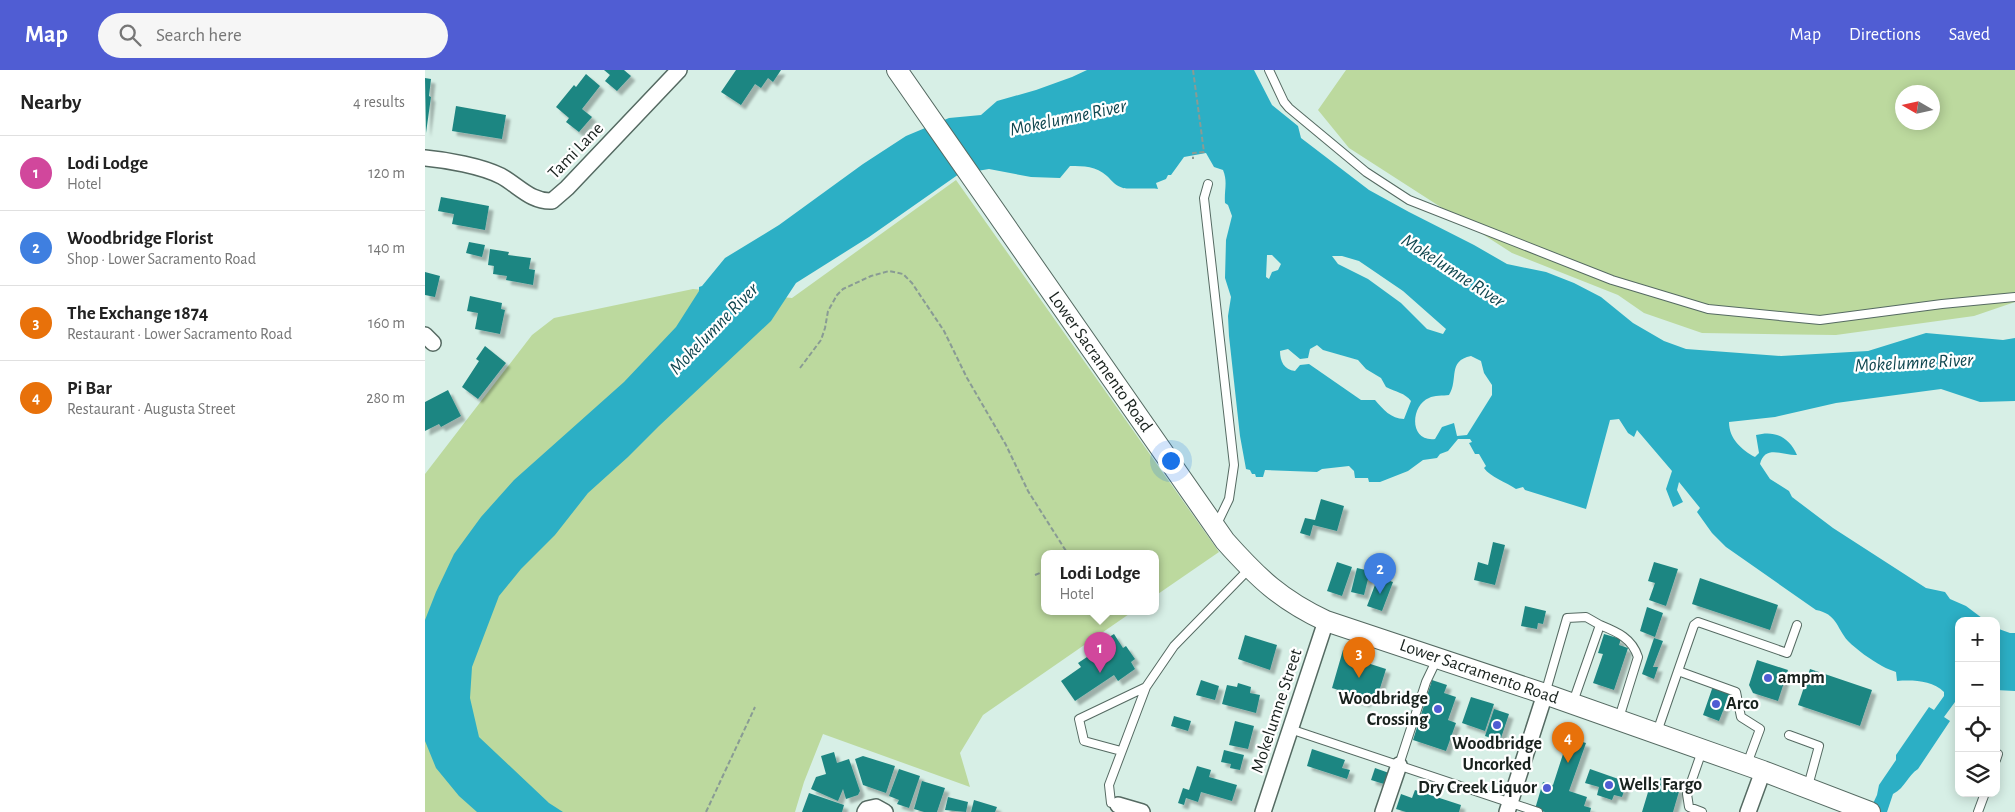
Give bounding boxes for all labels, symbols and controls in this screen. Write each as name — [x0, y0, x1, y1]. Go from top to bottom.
search box — [98, 13, 448, 58]
icon: search — [116, 21, 144, 49]
text: Map — [25, 23, 68, 47]
text: Search here — [156, 26, 242, 45]
text: Map — [1790, 26, 1821, 44]
text: Directions — [1849, 26, 1921, 44]
text: Saved — [1949, 26, 1990, 44]
north arrow — [1895, 85, 1940, 130]
text: Nearby — [20, 92, 81, 113]
text: 4 results — [353, 94, 405, 110]
water label: Mokelumne River — [1008, 96, 1129, 140]
street label: Tami Lane — [545, 119, 607, 183]
text: Lodi Lodge — [67, 154, 148, 173]
text: 1 — [33, 165, 39, 181]
text: 120 m — [368, 165, 405, 181]
text: Hotel — [67, 176, 102, 192]
text: Woodbridge Florist — [67, 229, 213, 248]
water label: Mokelumne River — [1398, 231, 1509, 312]
text: 2 — [32, 240, 40, 256]
text: 140 m — [368, 240, 405, 256]
text: Shop · Lower Sacramento Road — [67, 251, 256, 267]
water label: Mokelumne River — [666, 279, 763, 378]
street label: Lower Sacramento Road — [1045, 289, 1155, 435]
text: The Exchange 1874 — [67, 304, 208, 323]
text: 3 — [33, 315, 39, 331]
text: 160 m — [368, 315, 405, 331]
text: Restaurant · Lower Sacramento Road — [67, 326, 292, 342]
water label: Mokelumne River — [1854, 350, 1975, 376]
text: Pi Bar — [67, 379, 112, 398]
text: 4 — [32, 390, 40, 406]
text: 280 m — [366, 390, 405, 406]
text: Restaurant · Augusta Street — [67, 401, 235, 417]
your location — [1158, 448, 1184, 474]
popup — [1041, 550, 1159, 615]
pin: 2 — [1364, 553, 1396, 594]
text: Lodi Lodge — [1059, 564, 1141, 583]
text: Hotel — [1059, 586, 1094, 602]
map controls — [1955, 617, 2000, 797]
button: + — [1955, 617, 2000, 662]
pin: 1 — [1084, 632, 1116, 673]
street label: Lower Sacramento Road — [1397, 636, 1561, 708]
pin: 3 — [1343, 637, 1375, 678]
street label: Mokelumne Street — [1248, 646, 1306, 775]
button: − — [1955, 662, 2000, 707]
place label: ampm — [1778, 669, 1825, 687]
marker: ampm — [1762, 672, 1774, 684]
place label: Woodbridge Crossing — [1338, 690, 1429, 729]
place label: Arco — [1726, 695, 1759, 713]
marker: Arco — [1710, 698, 1722, 710]
marker: Woodbridge Crossing — [1432, 703, 1444, 715]
button: locate — [1955, 707, 2000, 752]
marker: Woodbridge Uncorked — [1491, 719, 1503, 731]
pin: 4 — [1552, 722, 1584, 763]
place label: Woodbridge Uncorked — [1452, 735, 1542, 774]
button: layers — [1955, 752, 2000, 797]
place label: Wells Fargo — [1619, 776, 1702, 794]
place label: Dry Creek Liquor — [1418, 779, 1538, 797]
marker: Wells Fargo — [1603, 779, 1615, 791]
marker: Dry Creek Liquor — [1541, 782, 1553, 794]

